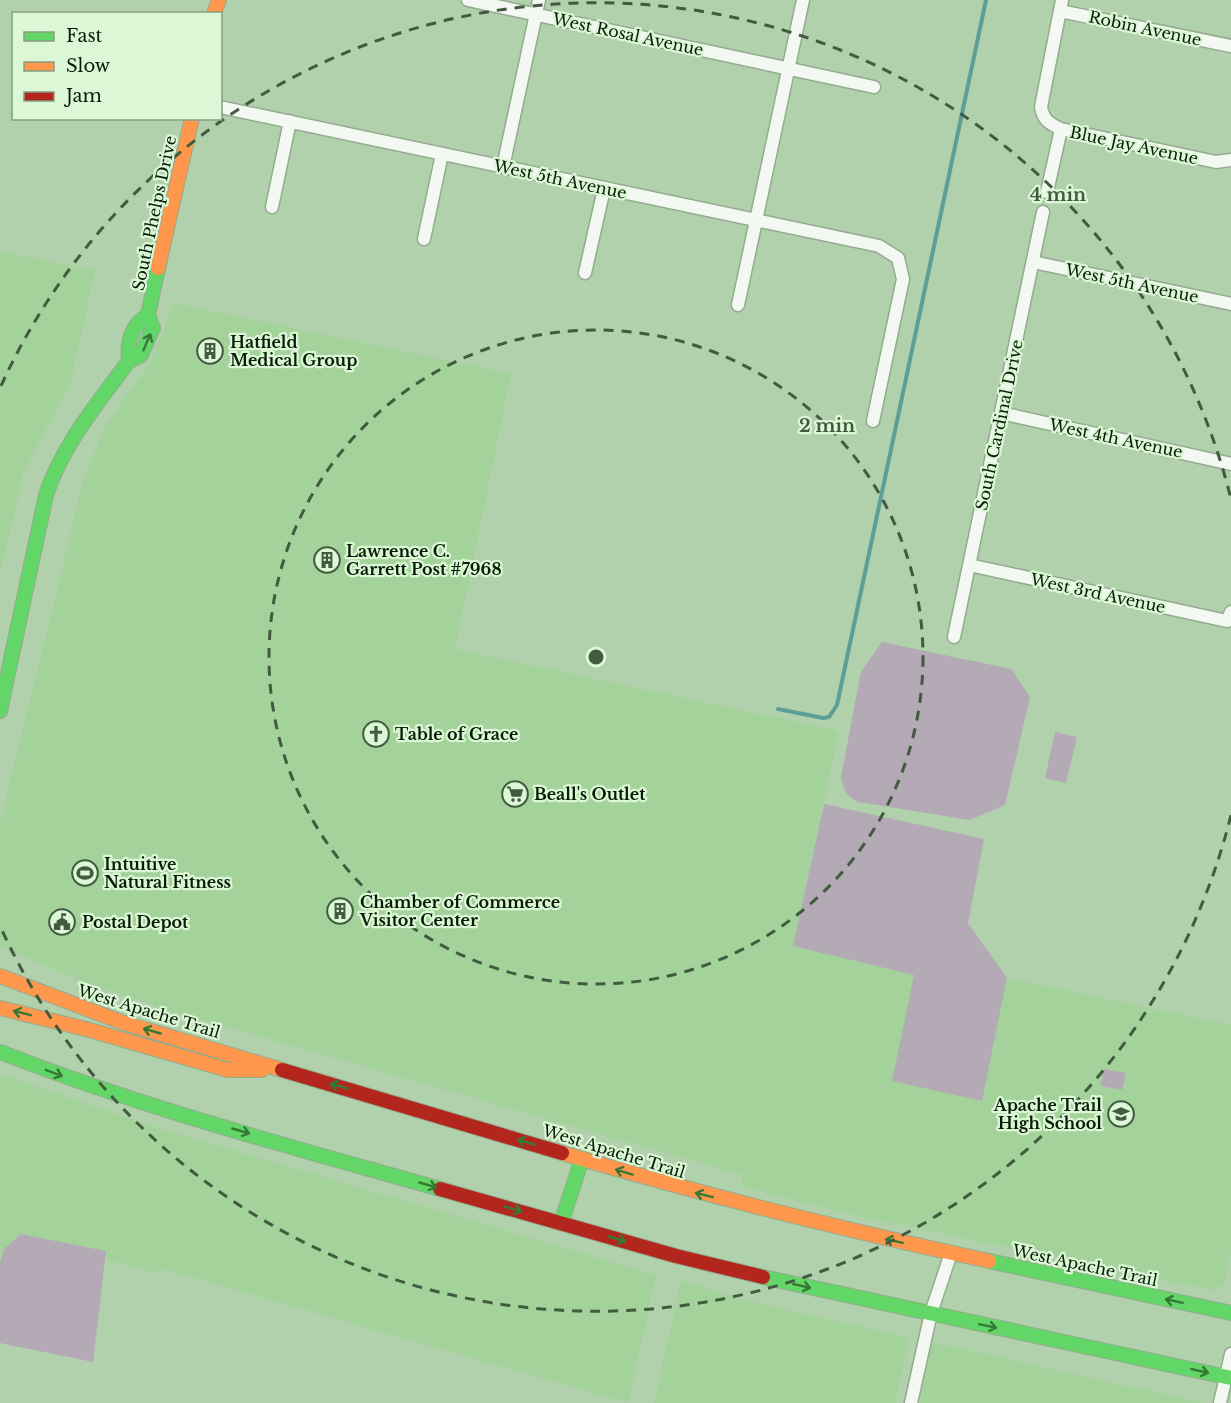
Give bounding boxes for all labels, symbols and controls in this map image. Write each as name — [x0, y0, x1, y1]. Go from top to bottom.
street label: Robin Avenue — [1087, 6, 1203, 50]
street label: West Rosal Avenue — [550, 8, 705, 60]
legend — [12, 12, 222, 120]
text: Fast — [66, 25, 103, 47]
text: Slow — [66, 55, 111, 77]
text: Jam — [64, 85, 102, 107]
street label: Blue Jay Avenue — [1068, 122, 1200, 168]
street label: South Phelps Drive — [128, 134, 180, 292]
street label: West 5th Avenue — [491, 155, 628, 203]
text: 4 min — [1030, 184, 1086, 206]
street label: West 5th Avenue — [1063, 259, 1200, 307]
place label: Hatfield Medical Group — [230, 332, 357, 370]
one-way arrow — [142, 333, 153, 351]
building icon: Hatfield Medical Group — [195, 336, 225, 366]
street label: South Cardinal Drive — [971, 338, 1027, 512]
street label: West 4th Avenue — [1046, 414, 1185, 462]
text: 2 min — [799, 415, 855, 437]
place label: Lawrence C. Garrett Post #7968 — [346, 541, 502, 579]
building icon: Lawrence C. Garrett Post #7968 — [312, 545, 342, 575]
street label: West 3rd Avenue — [1028, 569, 1167, 617]
centre of rings — [586, 647, 606, 667]
church icon: Table of Grace — [361, 719, 391, 749]
place label: Table of Grace — [395, 724, 518, 744]
supermarket icon: Beall's Outlet — [500, 779, 530, 809]
place label: Beall's Outlet — [534, 784, 646, 804]
place label: Intuitive Natural Fitness — [104, 854, 231, 892]
sports icon: Intuitive Natural Fitness — [70, 858, 100, 888]
place label: Chamber of Commerce Visitor Center — [359, 892, 560, 930]
building icon: Chamber of Commerce Visitor Center — [325, 896, 355, 926]
public building icon: Postal Depot — [47, 907, 77, 937]
place label: Postal Depot — [82, 912, 189, 932]
street label: West Apache Trail — [74, 980, 223, 1042]
one-way arrow — [13, 1007, 32, 1019]
one-way arrow — [143, 1025, 162, 1036]
one-way arrow — [45, 1069, 63, 1080]
one-way arrow — [330, 1080, 349, 1091]
place label: Apache Trail High School — [993, 1095, 1102, 1133]
school or university icon: Apache Trail High School — [1106, 1099, 1136, 1129]
street label: West Apache Trail — [539, 1120, 688, 1182]
one-way arrow — [231, 1126, 250, 1137]
one-way arrow — [517, 1136, 536, 1147]
one-way arrow — [615, 1166, 634, 1177]
one-way arrow — [418, 1179, 437, 1191]
one-way arrow — [695, 1189, 714, 1200]
one-way arrow — [503, 1204, 522, 1215]
one-way arrow — [608, 1234, 627, 1245]
one-way arrow — [884, 1235, 904, 1246]
street label: West Apache Trail — [1010, 1240, 1159, 1290]
one-way arrow — [792, 1280, 811, 1292]
one-way arrow — [1165, 1294, 1184, 1306]
one-way arrow — [978, 1320, 997, 1332]
one-way arrow — [1190, 1366, 1209, 1377]

